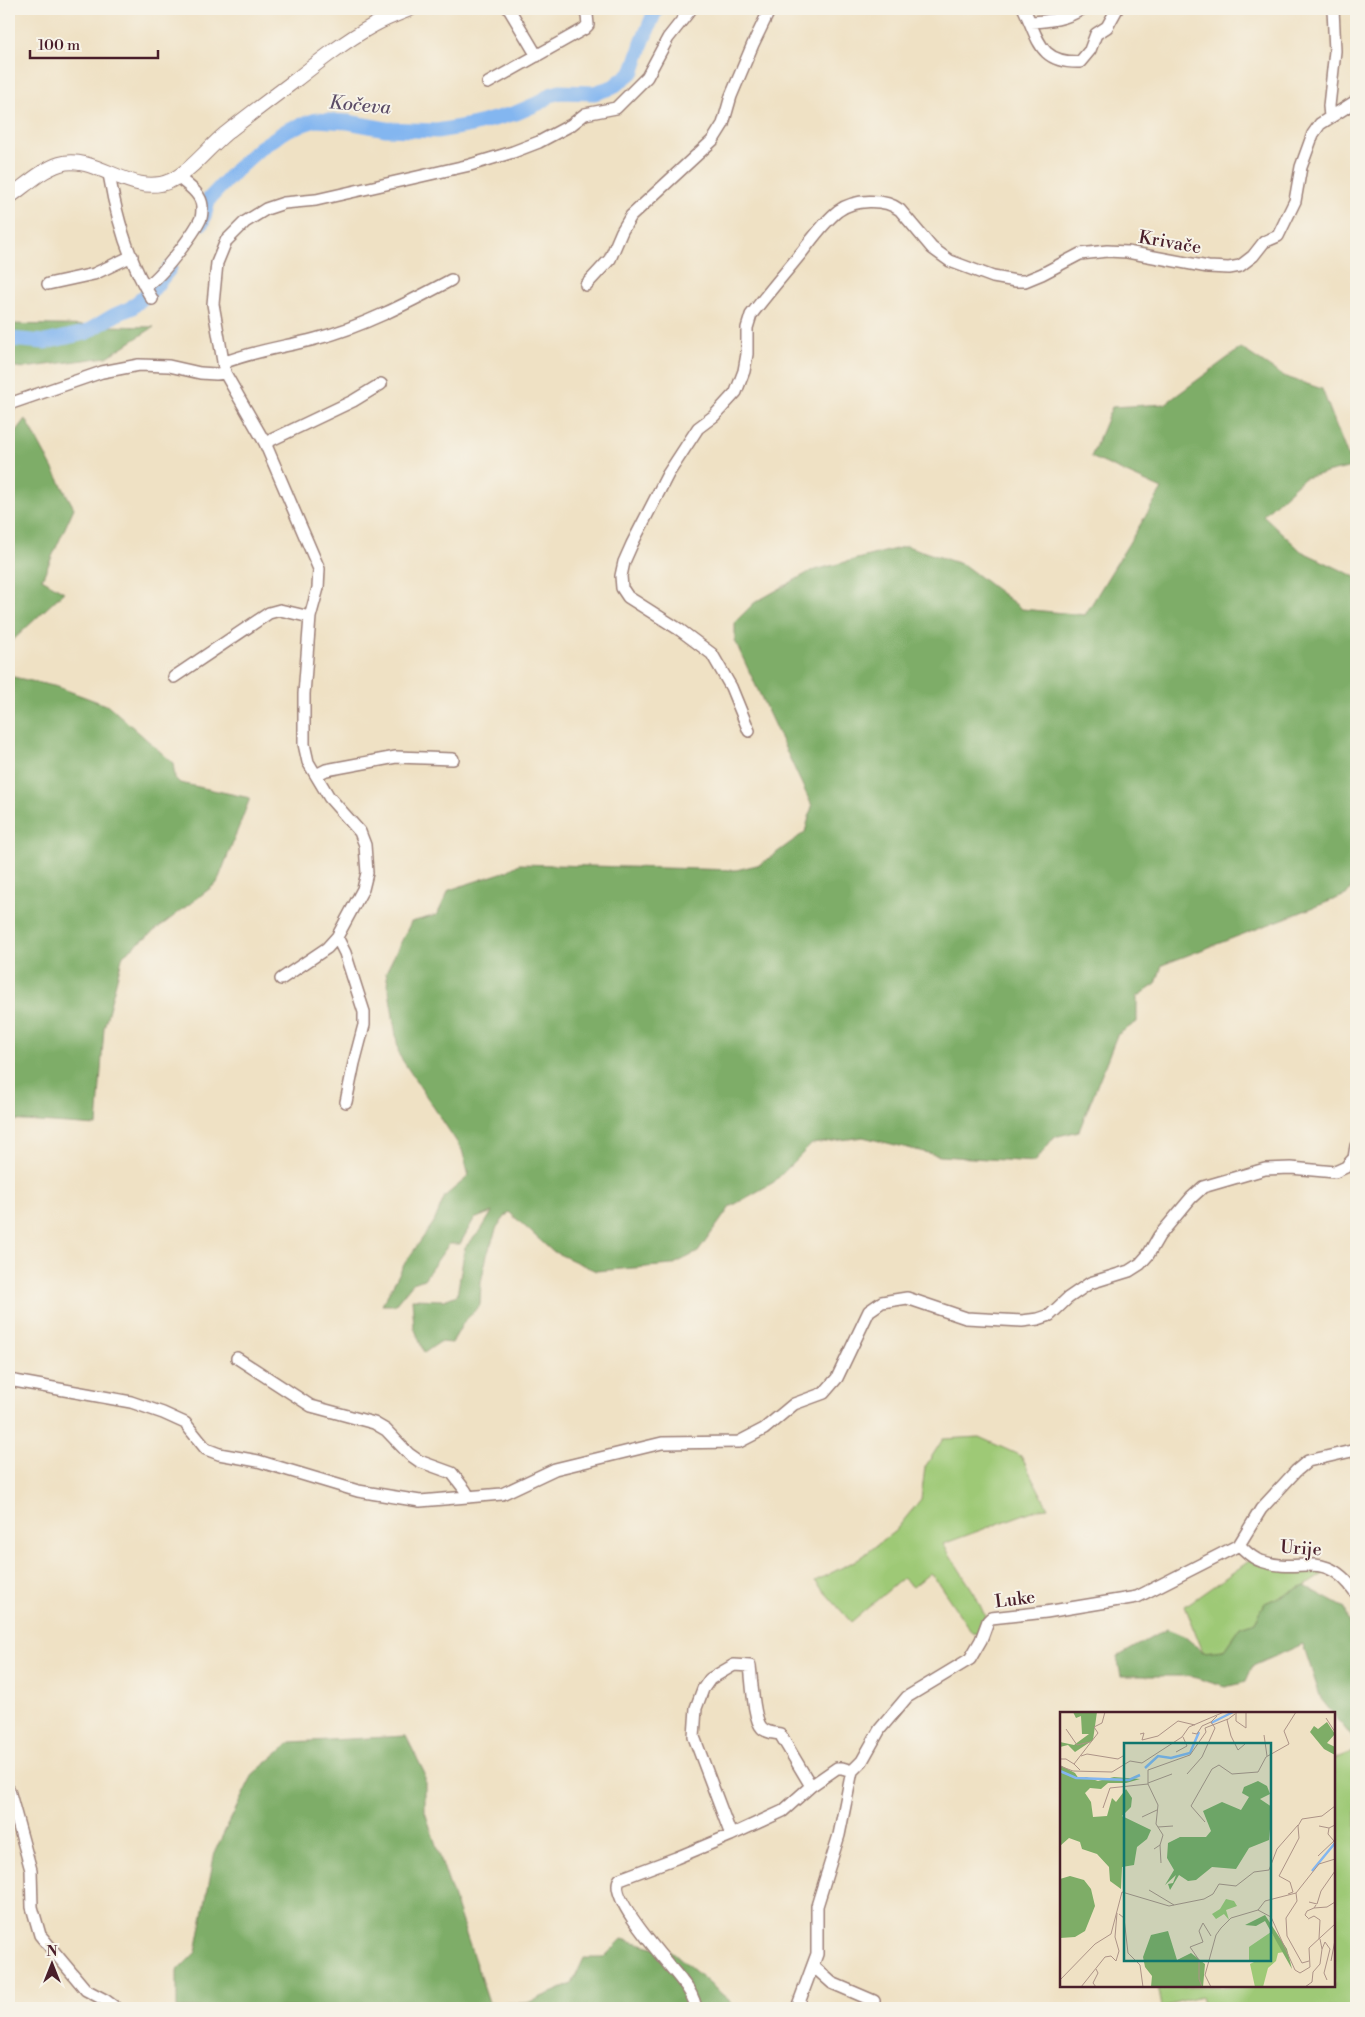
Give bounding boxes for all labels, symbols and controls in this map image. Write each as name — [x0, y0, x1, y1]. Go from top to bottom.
scale bar — [30, 28, 158, 60]
text: 100 m — [38, 36, 80, 55]
water label: Kočeva — [328, 90, 392, 120]
street label: Krivače — [1137, 226, 1203, 259]
street label: Urije — [1279, 1536, 1323, 1561]
street label: Luke — [994, 1586, 1037, 1613]
inset map — [1060, 1712, 1335, 1987]
north arrow — [28, 1940, 78, 1990]
text: N — [46, 1943, 58, 1961]

